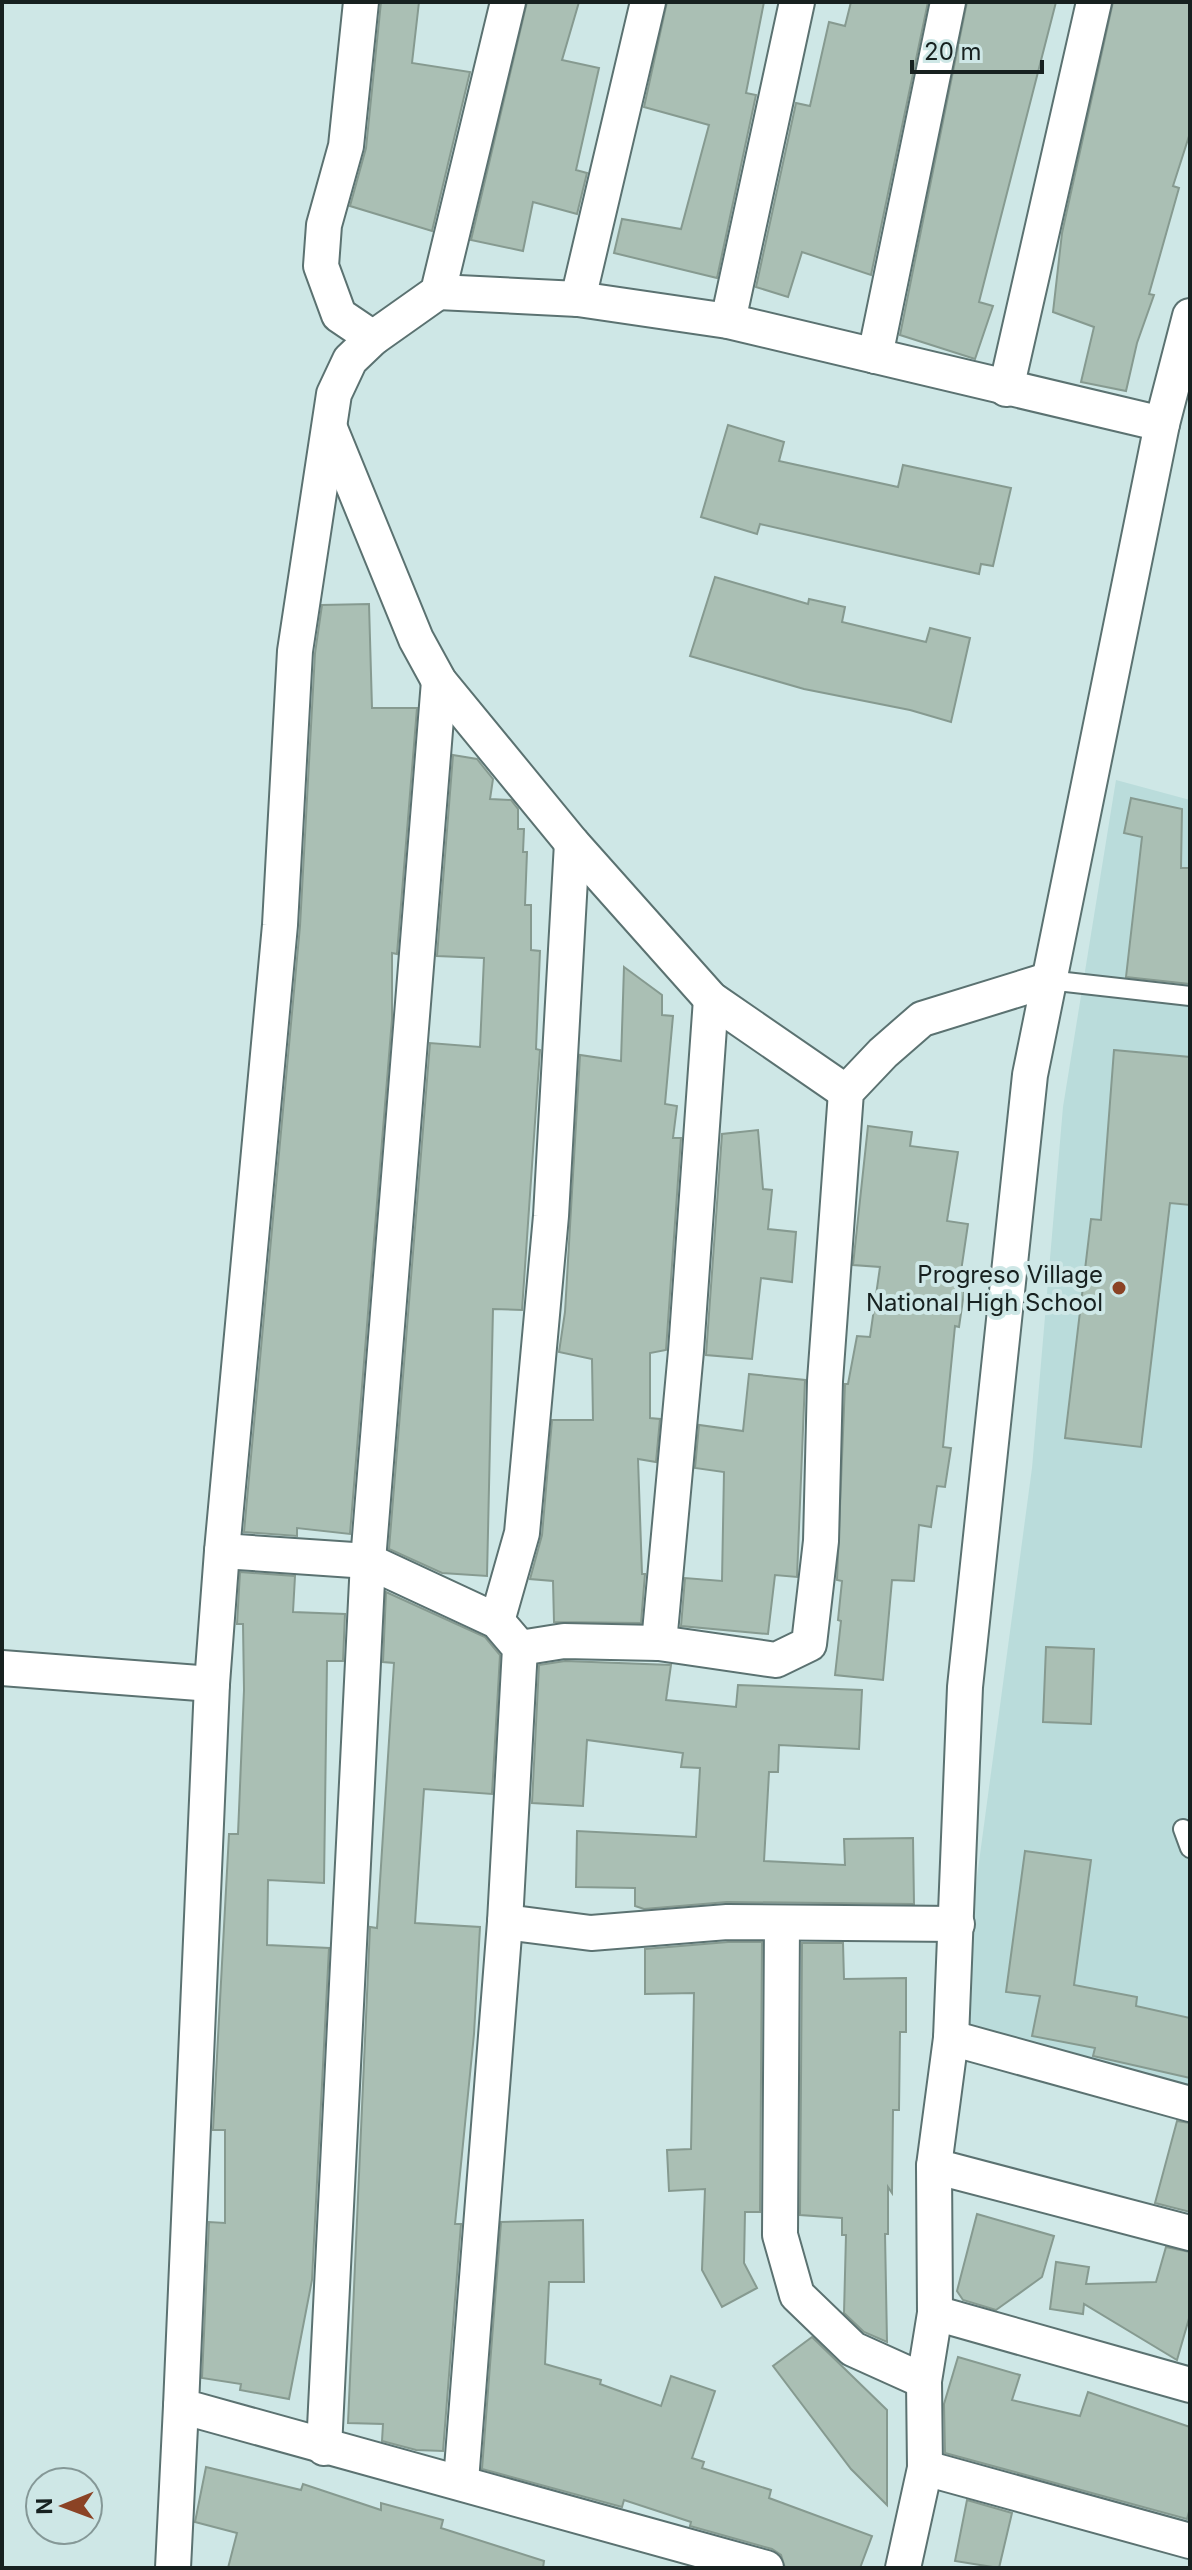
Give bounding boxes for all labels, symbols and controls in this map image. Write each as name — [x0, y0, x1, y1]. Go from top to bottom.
scale bar — [912, 24, 1042, 74]
text: 20 m — [924, 37, 982, 66]
place label: Progreso Village National High School — [866, 1260, 1103, 1317]
marker: Progreso Village National High School — [1110, 1279, 1128, 1297]
north arrow — [24, 2466, 104, 2546]
text: N — [31, 2498, 57, 2515]

